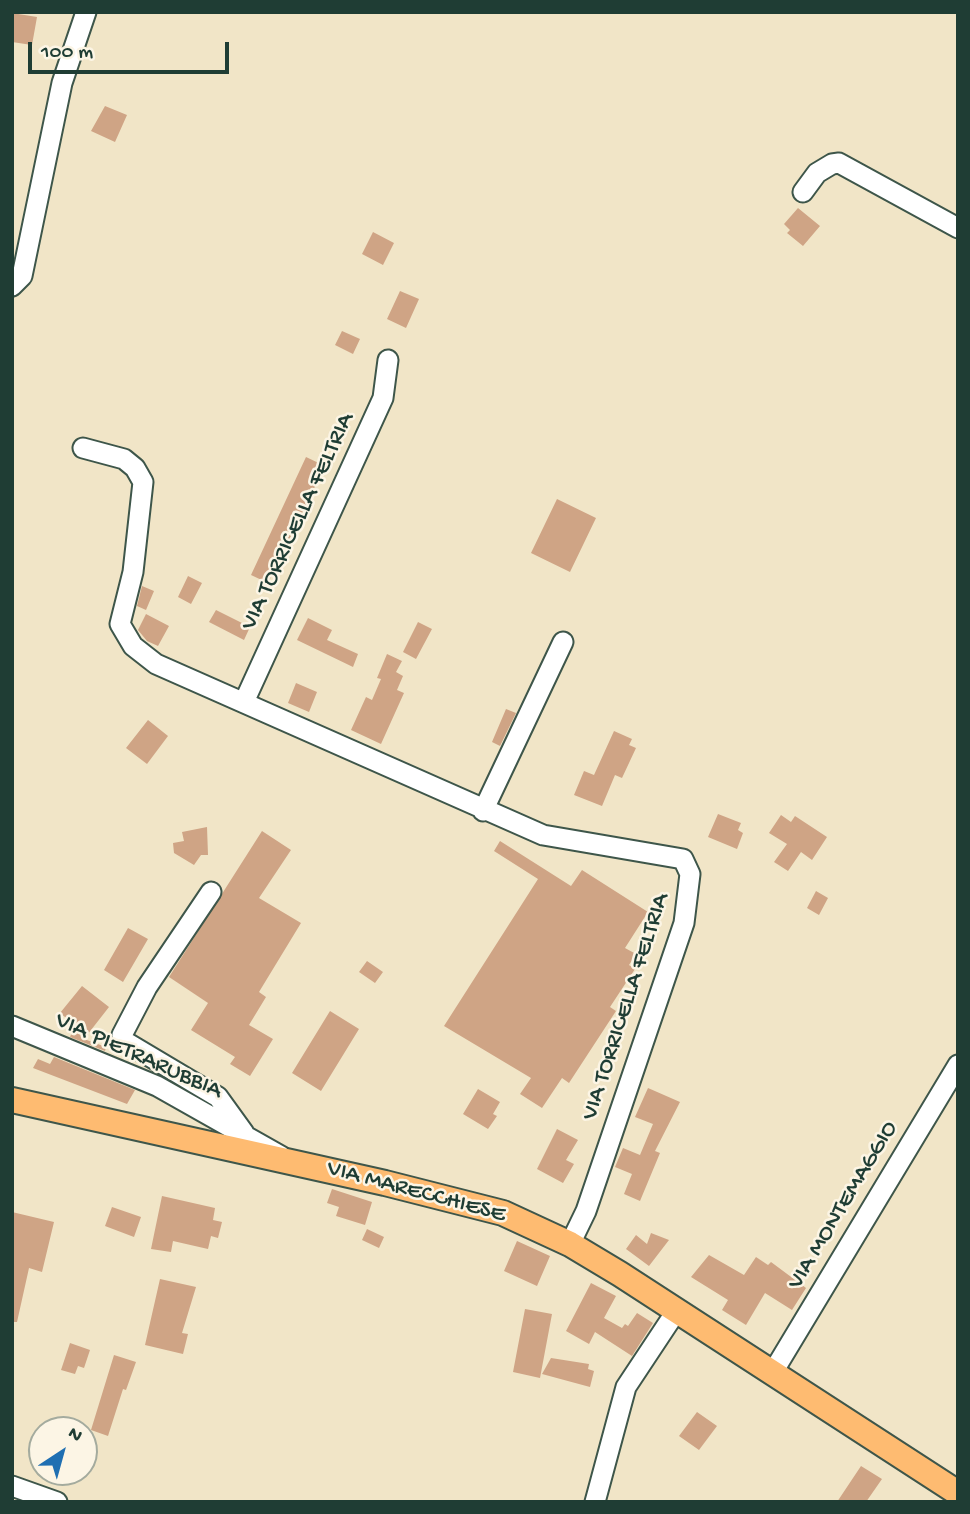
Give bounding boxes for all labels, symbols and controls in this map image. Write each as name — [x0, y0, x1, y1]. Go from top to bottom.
scale bar — [32, 28, 233, 72]
text: 100 m — [41, 41, 93, 66]
street label: VIA TORRICELLA FELTRIA — [236, 409, 362, 635]
street label: VIA TORRICELLA FELTRIA — [577, 890, 677, 1124]
street label: VIA PIETRARUBBIA — [50, 1007, 226, 1107]
street label: VIA MONTEMAGGIO — [782, 1117, 906, 1295]
street label: VIA MARECCHIESE — [324, 1155, 508, 1231]
north arrow — [28, 1416, 98, 1486]
text: N — [63, 1422, 86, 1448]

